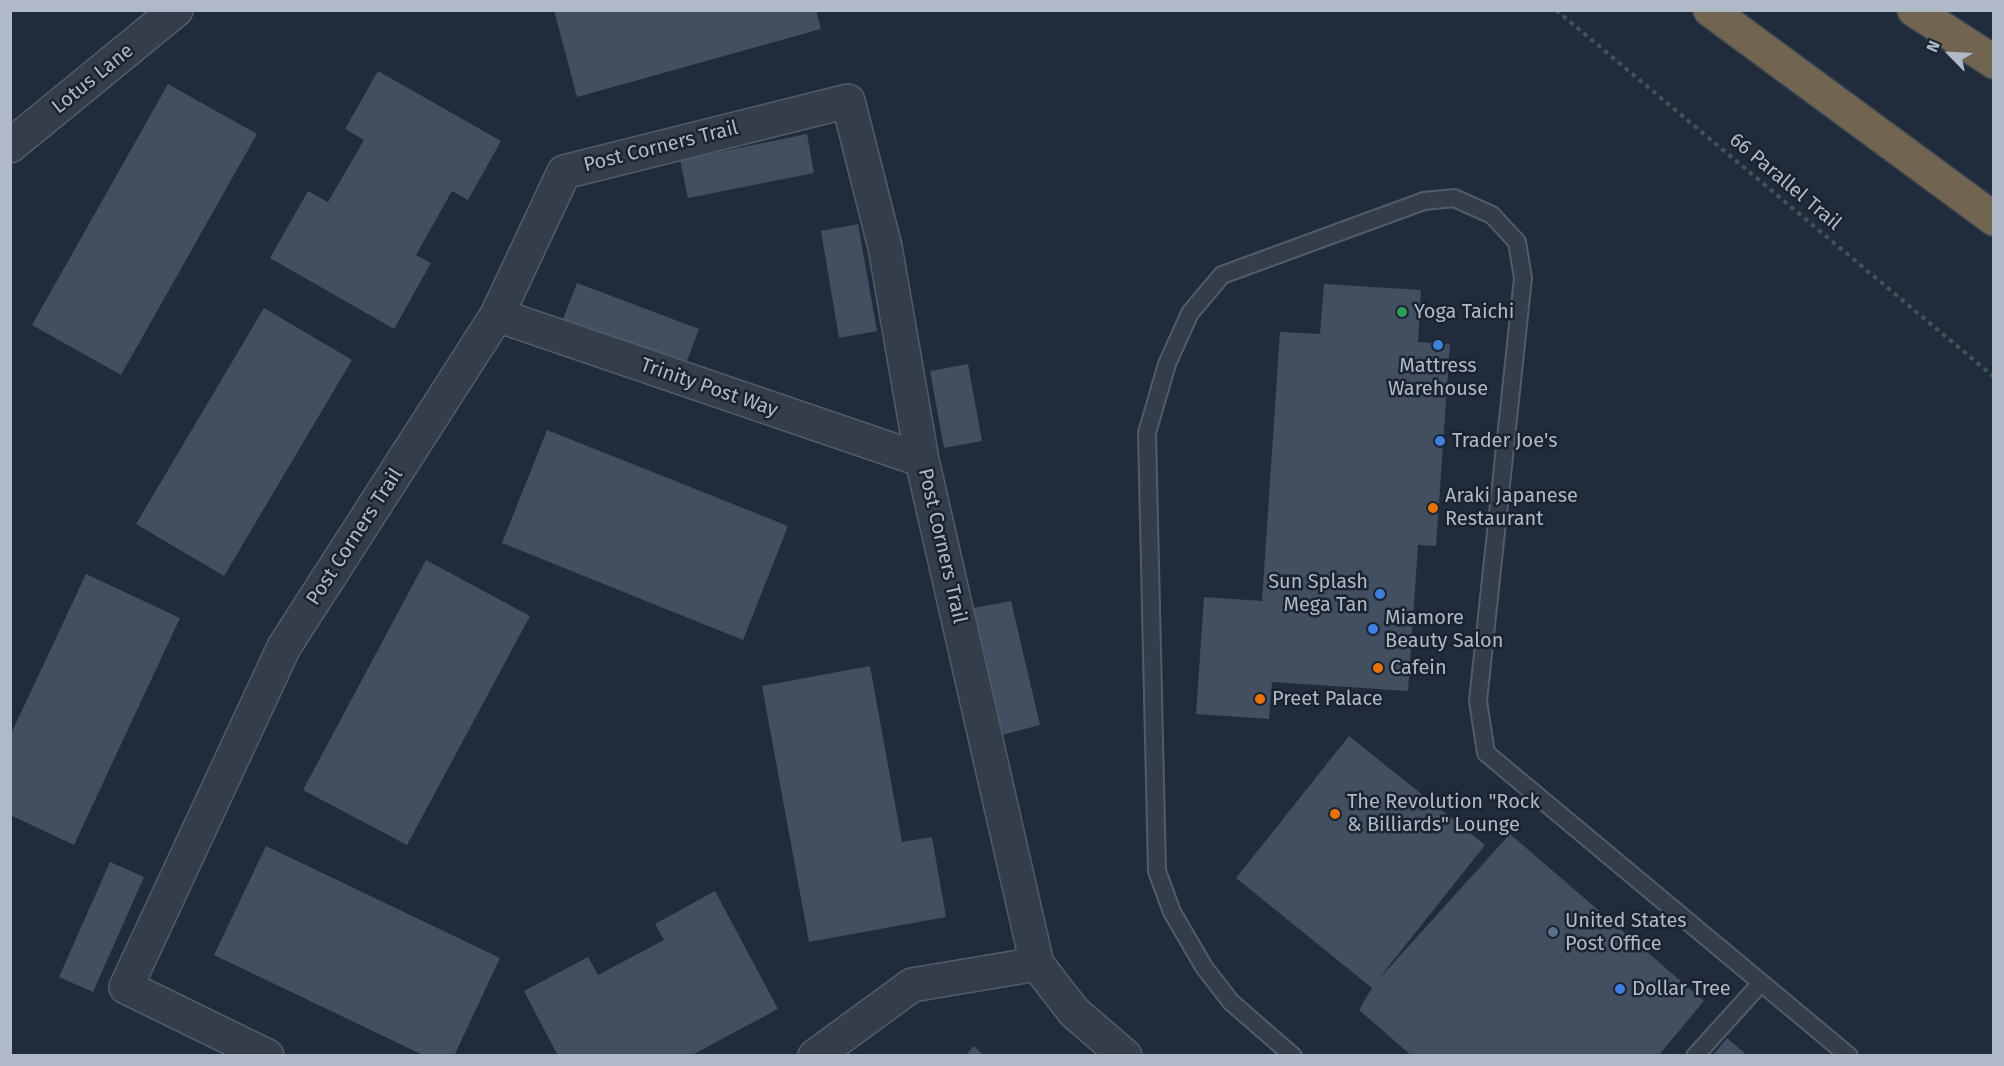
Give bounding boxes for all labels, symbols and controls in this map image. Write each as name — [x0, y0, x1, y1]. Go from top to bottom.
north arrow — [1920, 24, 1980, 84]
text: N — [1922, 38, 1944, 55]
street label: Lotus Lane — [47, 39, 139, 119]
street label: Post Corners Trail — [581, 116, 741, 178]
street label: 66 Parallel Trail — [1724, 128, 1846, 236]
place label: Yoga Taichi — [1414, 300, 1514, 324]
marker: Yoga Taichi — [1395, 305, 1409, 319]
marker: Mattress Warehouse — [1431, 338, 1445, 352]
street label: Trinity Post Way — [637, 353, 781, 423]
place label: Mattress Warehouse — [1388, 354, 1488, 401]
place label: Trader Joe's — [1452, 429, 1558, 453]
marker: Trader Joe's — [1433, 434, 1447, 448]
street label: Post Corners Trail — [302, 464, 408, 610]
street label: Post Corners Trail — [912, 466, 972, 626]
place label: Araki Japanese Restaurant — [1445, 484, 1578, 531]
marker: Araki Japanese Restaurant — [1426, 501, 1440, 515]
place label: Sun Splash Mega Tan — [1268, 570, 1368, 617]
marker: Sun Splash Mega Tan — [1373, 587, 1387, 601]
place label: Miamore Beauty Salon — [1385, 606, 1503, 653]
marker: Miamore Beauty Salon — [1366, 622, 1380, 636]
place label: Cafein — [1390, 656, 1447, 680]
marker: Cafein — [1371, 661, 1385, 675]
place label: Preet Palace — [1272, 687, 1383, 711]
marker: Preet Palace — [1253, 692, 1267, 706]
place label: The Revolution "Rock & Billiards" Lounge — [1347, 790, 1540, 837]
marker: The Revolution "Rock & Billiards" Lounge — [1328, 807, 1342, 821]
place label: United States Post Office — [1565, 909, 1687, 956]
marker: United States Post Office — [1546, 925, 1560, 939]
place label: Dollar Tree — [1632, 977, 1731, 1001]
marker: Dollar Tree — [1613, 982, 1627, 996]

